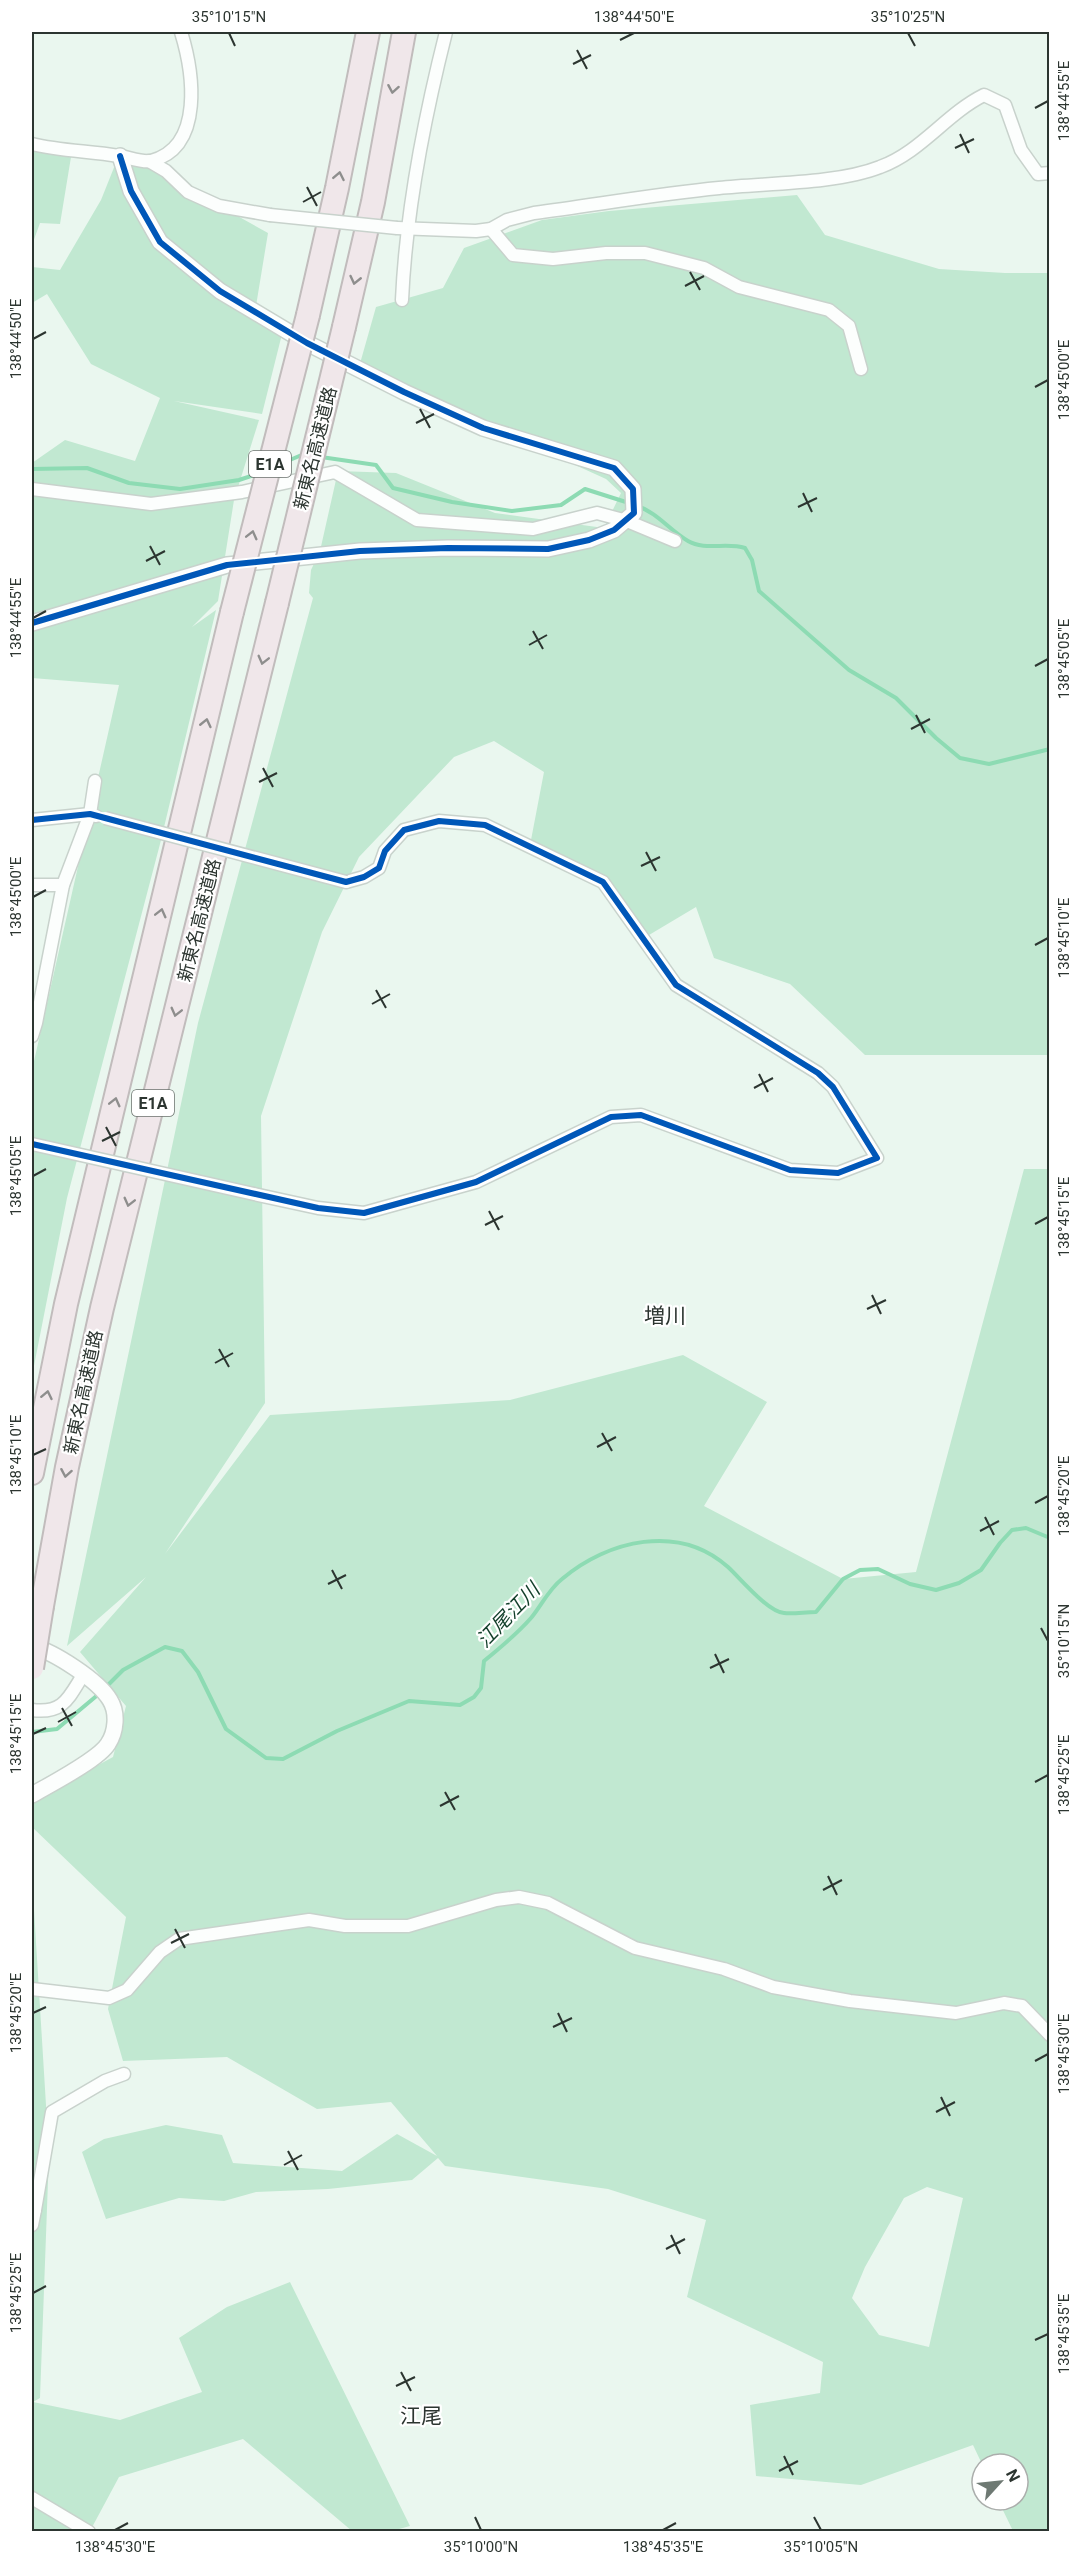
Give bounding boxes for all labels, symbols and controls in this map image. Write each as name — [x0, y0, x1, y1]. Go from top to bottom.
text: 35°10'15"N — [192, 8, 266, 26]
text: 138°44'50"E — [594, 8, 675, 26]
text: 35°10'25"N — [871, 8, 945, 26]
text: 138°44'55"E — [1055, 60, 1073, 141]
one-way arrow — [387, 84, 400, 94]
one-way arrow — [332, 171, 345, 181]
one-way arrow — [349, 275, 362, 285]
text: 138°44'50"E — [7, 298, 25, 379]
text: 138°45'00"E — [1055, 339, 1073, 420]
street label: 新東名高速道路 — [290, 384, 340, 512]
road number: E1A — [249, 451, 291, 477]
one-way arrow — [244, 530, 257, 540]
text: 138°44'55"E — [7, 577, 25, 658]
text: 138°45'05"E — [1055, 618, 1073, 699]
one-way arrow — [257, 655, 270, 665]
one-way arrow — [198, 718, 211, 728]
text: 138°45'00"E — [7, 856, 25, 937]
street label: 新東名高速道路 — [174, 856, 224, 984]
text: 138°45'10"E — [1055, 897, 1073, 978]
one-way arrow — [153, 908, 166, 918]
one-way arrow — [171, 1007, 184, 1017]
road number: E1A — [132, 1090, 174, 1116]
one-way arrow — [107, 1098, 120, 1108]
text: 138°45'05"E — [7, 1135, 25, 1216]
text: 138°45'15"E — [1055, 1176, 1073, 1257]
one-way arrow — [123, 1196, 136, 1206]
district label: 増川 — [644, 1304, 686, 1328]
street label: 新東名高速道路 — [60, 1328, 106, 1456]
one-way arrow — [40, 1390, 53, 1400]
text: 138°45'10"E — [7, 1414, 25, 1495]
text: 138°45'20"E — [1055, 1455, 1073, 1536]
one-way arrow — [60, 1468, 73, 1478]
water label: 江尾江川 — [472, 1576, 546, 1652]
text: 35°10'15"N — [1055, 1604, 1073, 1678]
text: 138°45'15"E — [7, 1693, 25, 1774]
text: 138°45'25"E — [1055, 1734, 1073, 1815]
text: 138°45'20"E — [7, 1972, 25, 2053]
text: 138°45'30"E — [1055, 2013, 1073, 2094]
text: 138°45'25"E — [7, 2252, 25, 2333]
text: 138°45'35"E — [1055, 2293, 1073, 2374]
district label: 江尾 — [400, 2404, 442, 2428]
north arrow — [970, 2452, 1030, 2512]
text: N — [1002, 2466, 1024, 2485]
text: 138°45'30"E — [75, 2538, 156, 2556]
text: 35°10'00"N — [444, 2538, 518, 2556]
text: 138°45'35"E — [623, 2538, 704, 2556]
text: 35°10'05"N — [784, 2538, 858, 2556]

